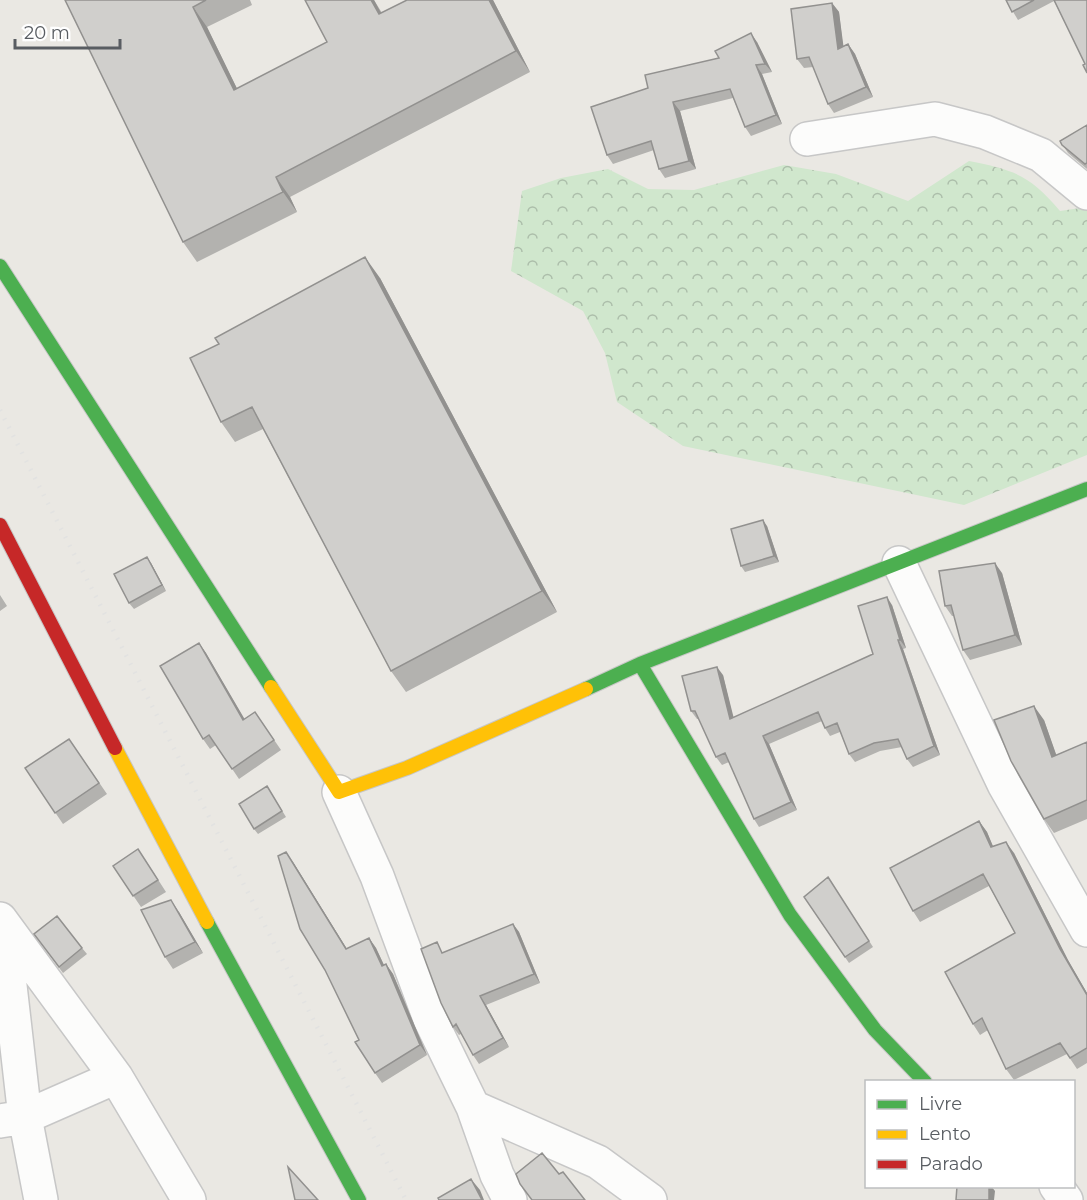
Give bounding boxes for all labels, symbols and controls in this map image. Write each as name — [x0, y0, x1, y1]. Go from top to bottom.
scale bar — [15, 12, 120, 50]
text: 20 m — [24, 22, 70, 44]
legend — [865, 1080, 1075, 1188]
text: Livre — [919, 1093, 962, 1115]
text: Lento — [919, 1123, 971, 1145]
text: Parado — [919, 1153, 983, 1175]

